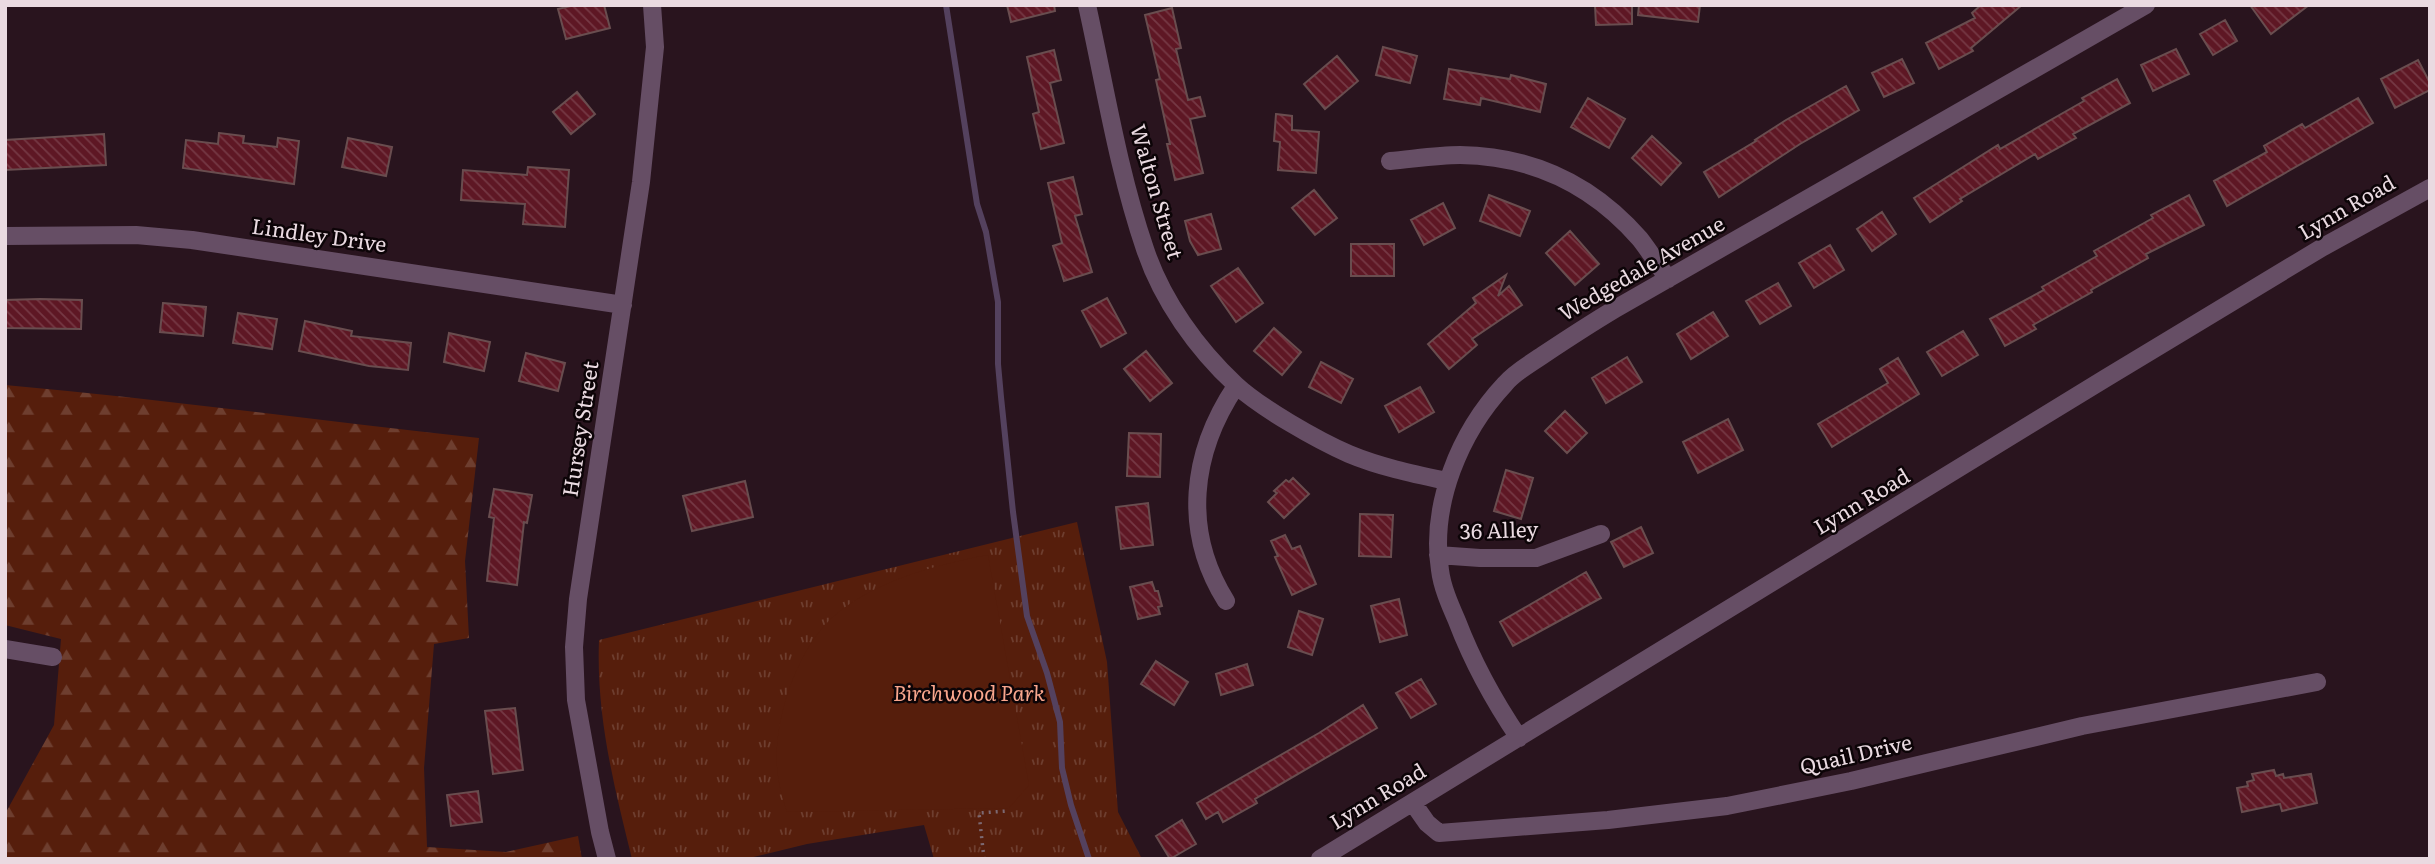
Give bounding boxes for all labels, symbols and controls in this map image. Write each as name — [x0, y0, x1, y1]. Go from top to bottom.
street label: Walton Street — [1124, 120, 1193, 263]
street label: Lynn Road — [2292, 166, 2400, 246]
street label: Wedgedale Avenue — [1552, 207, 1729, 327]
street label: Lindley Drive — [250, 209, 389, 258]
street label: Hursey Street — [553, 358, 605, 499]
street label: Lynn Road — [1807, 459, 1915, 541]
street label: 36 Alley — [1459, 512, 1540, 545]
park label: Birchwood Park — [893, 676, 1045, 707]
street label: Quail Drive — [1796, 725, 1915, 780]
street label: Lynn Road — [1323, 754, 1431, 836]

